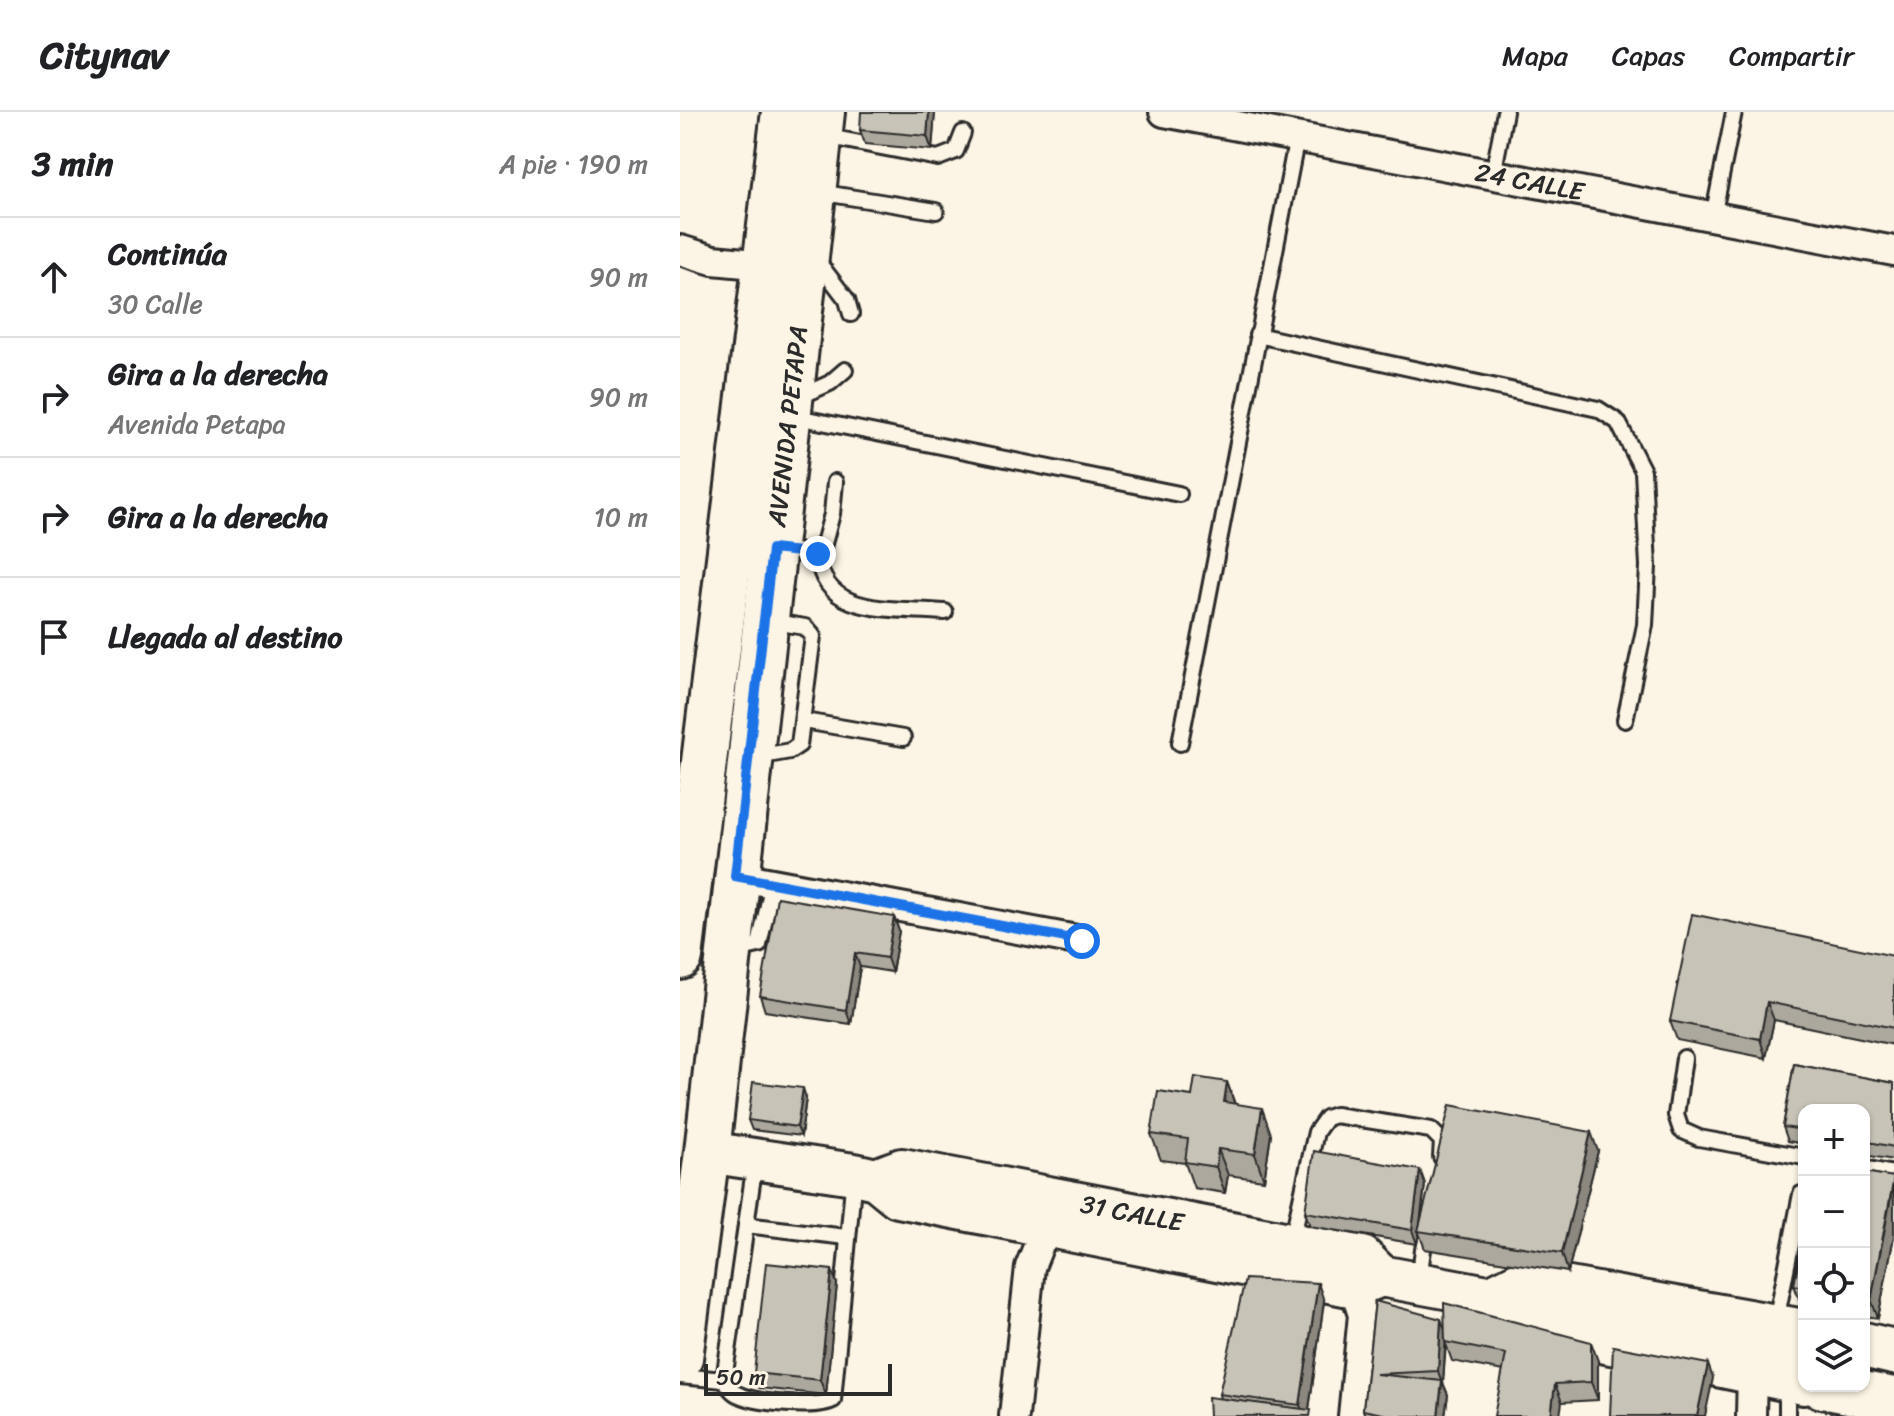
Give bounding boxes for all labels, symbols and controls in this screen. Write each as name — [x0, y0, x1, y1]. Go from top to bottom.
text: Citynav — [40, 22, 168, 89]
text: Mapa — [1502, 31, 1568, 80]
text: Capas — [1612, 31, 1685, 80]
text: Compartir — [1729, 31, 1854, 80]
text: 3 min — [32, 134, 113, 194]
text: A pie · 190 m — [499, 141, 648, 187]
street label: 24 CALLE — [1471, 149, 1589, 215]
text: Continúa — [108, 227, 227, 281]
text: 90 m — [589, 254, 648, 300]
icon: ahead — [32, 255, 76, 299]
text: 30 Calle — [108, 281, 203, 327]
street label: AVENIDA PETAPA — [753, 323, 821, 530]
text: Gira a la derecha — [108, 347, 328, 401]
text: 90 m — [589, 374, 648, 420]
icon: right — [32, 375, 76, 419]
text: Avenida Petapa — [108, 401, 286, 447]
text: Gira a la derecha — [108, 490, 328, 544]
text: 10 m — [594, 494, 648, 540]
icon: right — [32, 495, 76, 539]
route end — [800, 536, 836, 572]
text: Llegada al destino — [108, 610, 342, 664]
icon: arrive — [32, 615, 76, 659]
route start — [1064, 923, 1100, 959]
map controls — [1798, 1104, 1870, 1392]
button: + — [1798, 1104, 1870, 1176]
button: − — [1798, 1176, 1870, 1248]
street label: 31 CALLE — [1077, 1181, 1189, 1246]
button: locate — [1798, 1248, 1870, 1320]
button: layers — [1798, 1320, 1870, 1392]
text: 50 m — [716, 1358, 766, 1397]
scale bar — [704, 1360, 892, 1396]

